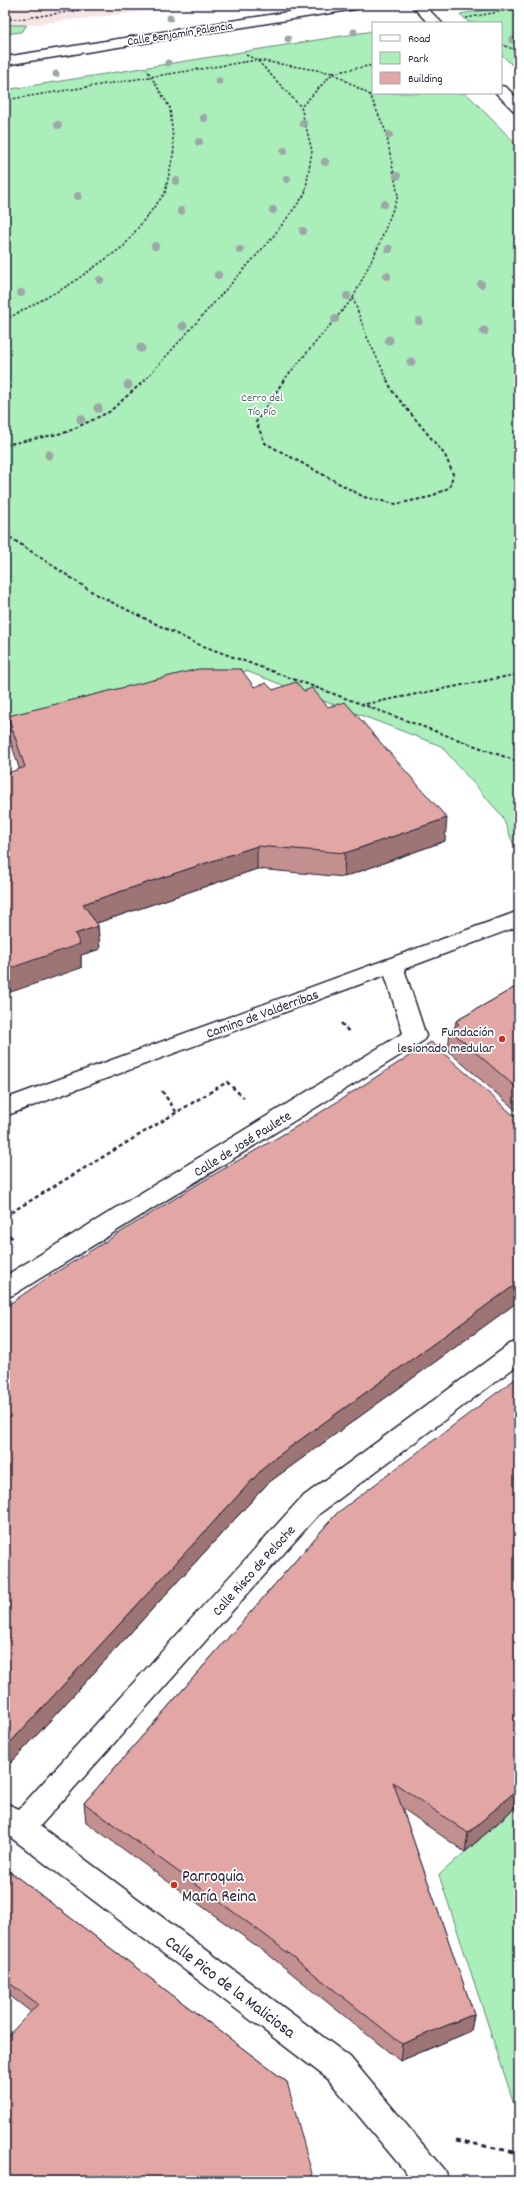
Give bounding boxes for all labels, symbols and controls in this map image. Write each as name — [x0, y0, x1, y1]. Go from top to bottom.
street label: Calle Benjamín Palencia — [126, 18, 235, 51]
legend — [372, 22, 502, 94]
text: Road — [408, 31, 430, 48]
text: Park — [408, 51, 429, 68]
text: Building — [408, 71, 443, 88]
park label: Cerro del Tío Pío — [241, 390, 283, 421]
street label: Camino de Valderribas — [204, 985, 322, 1045]
place label: Fundación lesionado medular — [397, 1023, 495, 1059]
marker: Fundación lesionado medular — [497, 1034, 507, 1044]
street label: Calle de José Paulete — [190, 1107, 296, 1183]
street label: Calle Risco de Peloche — [208, 1522, 301, 1621]
place label: Parroquia María Reina — [182, 1866, 257, 1910]
marker: Parroquia María Reina — [169, 1880, 179, 1890]
street label: Calle Pico de la Maliciosa — [159, 1931, 300, 2046]

